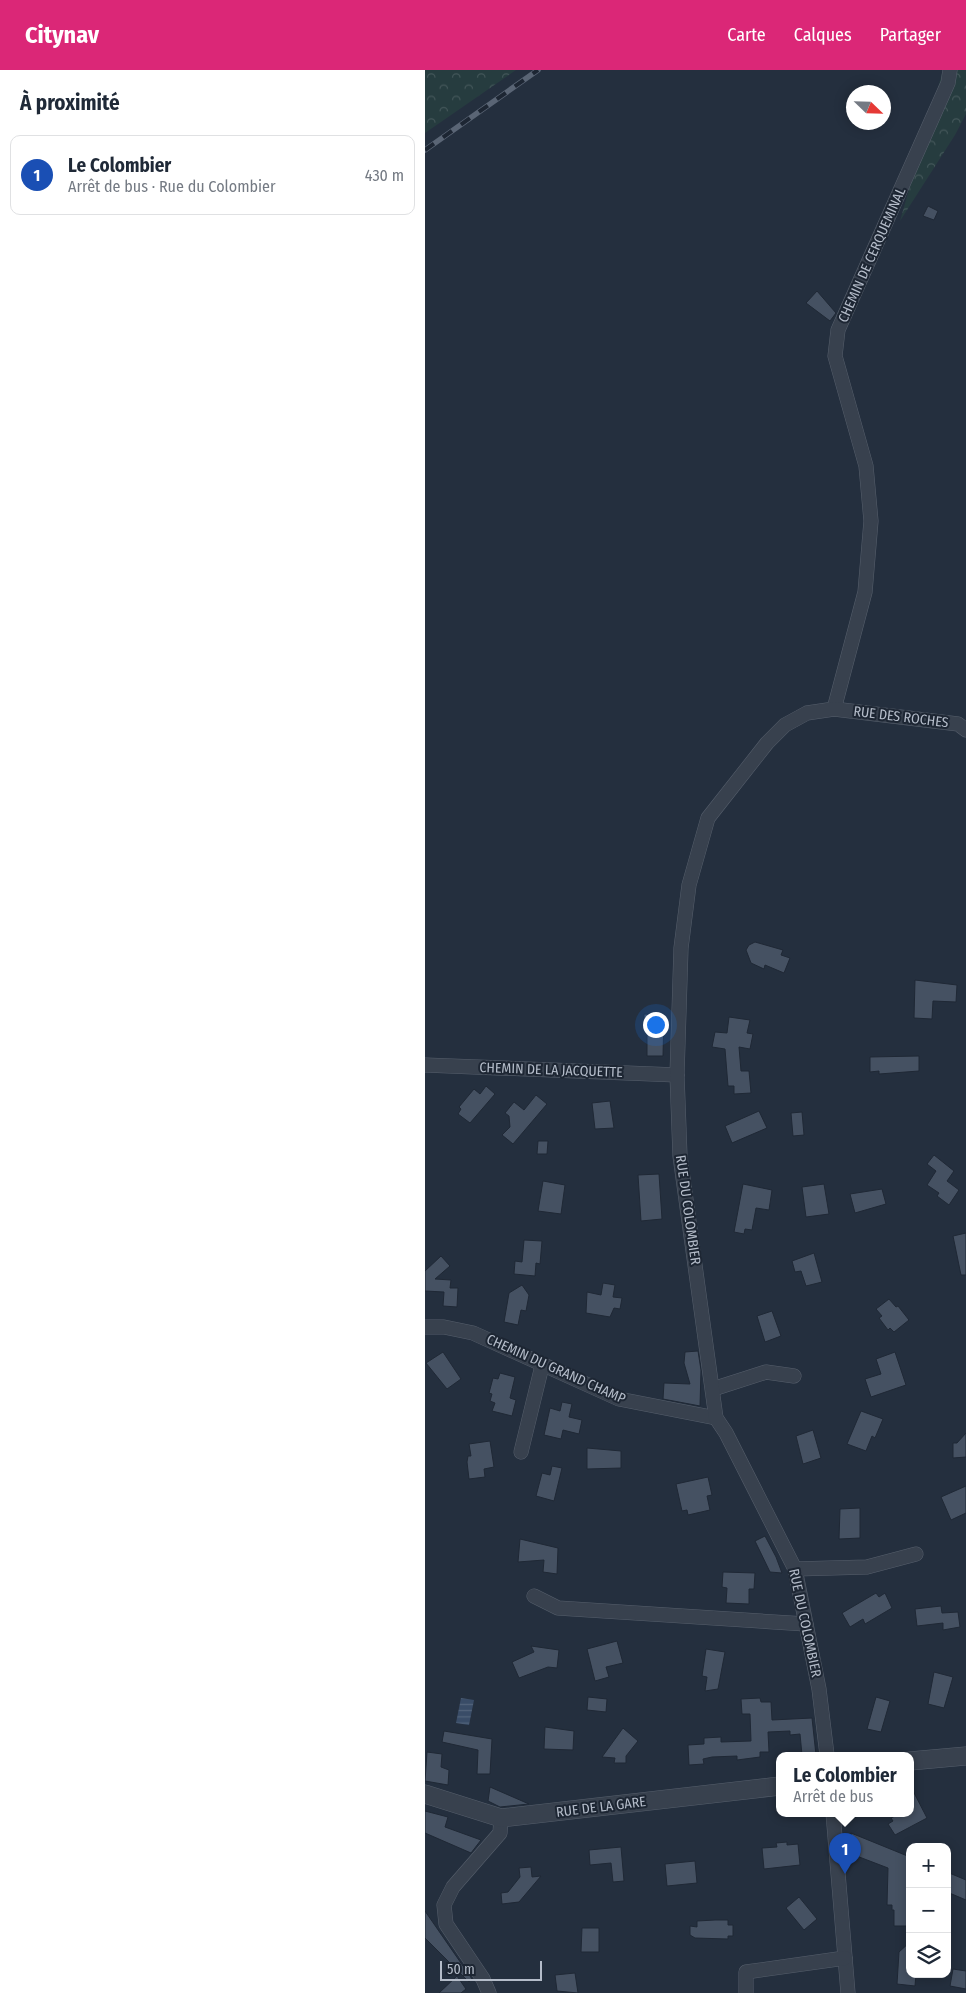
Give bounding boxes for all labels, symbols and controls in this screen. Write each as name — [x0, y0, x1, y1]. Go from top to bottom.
text: Citynav — [25, 21, 99, 49]
text: Carte — [727, 24, 766, 46]
text: Calques — [794, 24, 852, 46]
text: Partager — [880, 24, 941, 46]
north arrow — [846, 85, 891, 130]
text: À proximité — [20, 90, 120, 116]
text: Le Colombier — [68, 154, 171, 177]
text: 1 — [34, 166, 40, 185]
text: 430 m — [365, 166, 404, 185]
text: Arrêt de bus · Rue du Colombier — [68, 177, 275, 196]
street label: CHEMIN DE CERQUEMINAL — [835, 185, 909, 325]
street label: RUE DES ROCHES — [852, 703, 950, 731]
your location — [643, 1012, 669, 1038]
street label: CHEMIN DE LA JACQUETTE — [479, 1059, 623, 1081]
street label: RUE DU COLOMBIER — [672, 1154, 704, 1266]
street label: CHEMIN DU GRAND CHAMP — [484, 1331, 628, 1407]
street label: RUE DU COLOMBIER — [785, 1567, 825, 1679]
popup — [776, 1752, 914, 1817]
text: Le Colombier — [793, 1764, 897, 1787]
text: Arrêt de bus — [793, 1787, 873, 1806]
street label: RUE DE LA GARE — [555, 1793, 647, 1821]
pin: 1 — [829, 1833, 861, 1874]
map controls — [906, 1843, 951, 1978]
button: + — [906, 1843, 951, 1888]
button: − — [906, 1888, 951, 1933]
button: layers — [906, 1933, 951, 1978]
scale bar — [440, 1958, 543, 1981]
text: 50 m — [447, 1961, 475, 1978]

